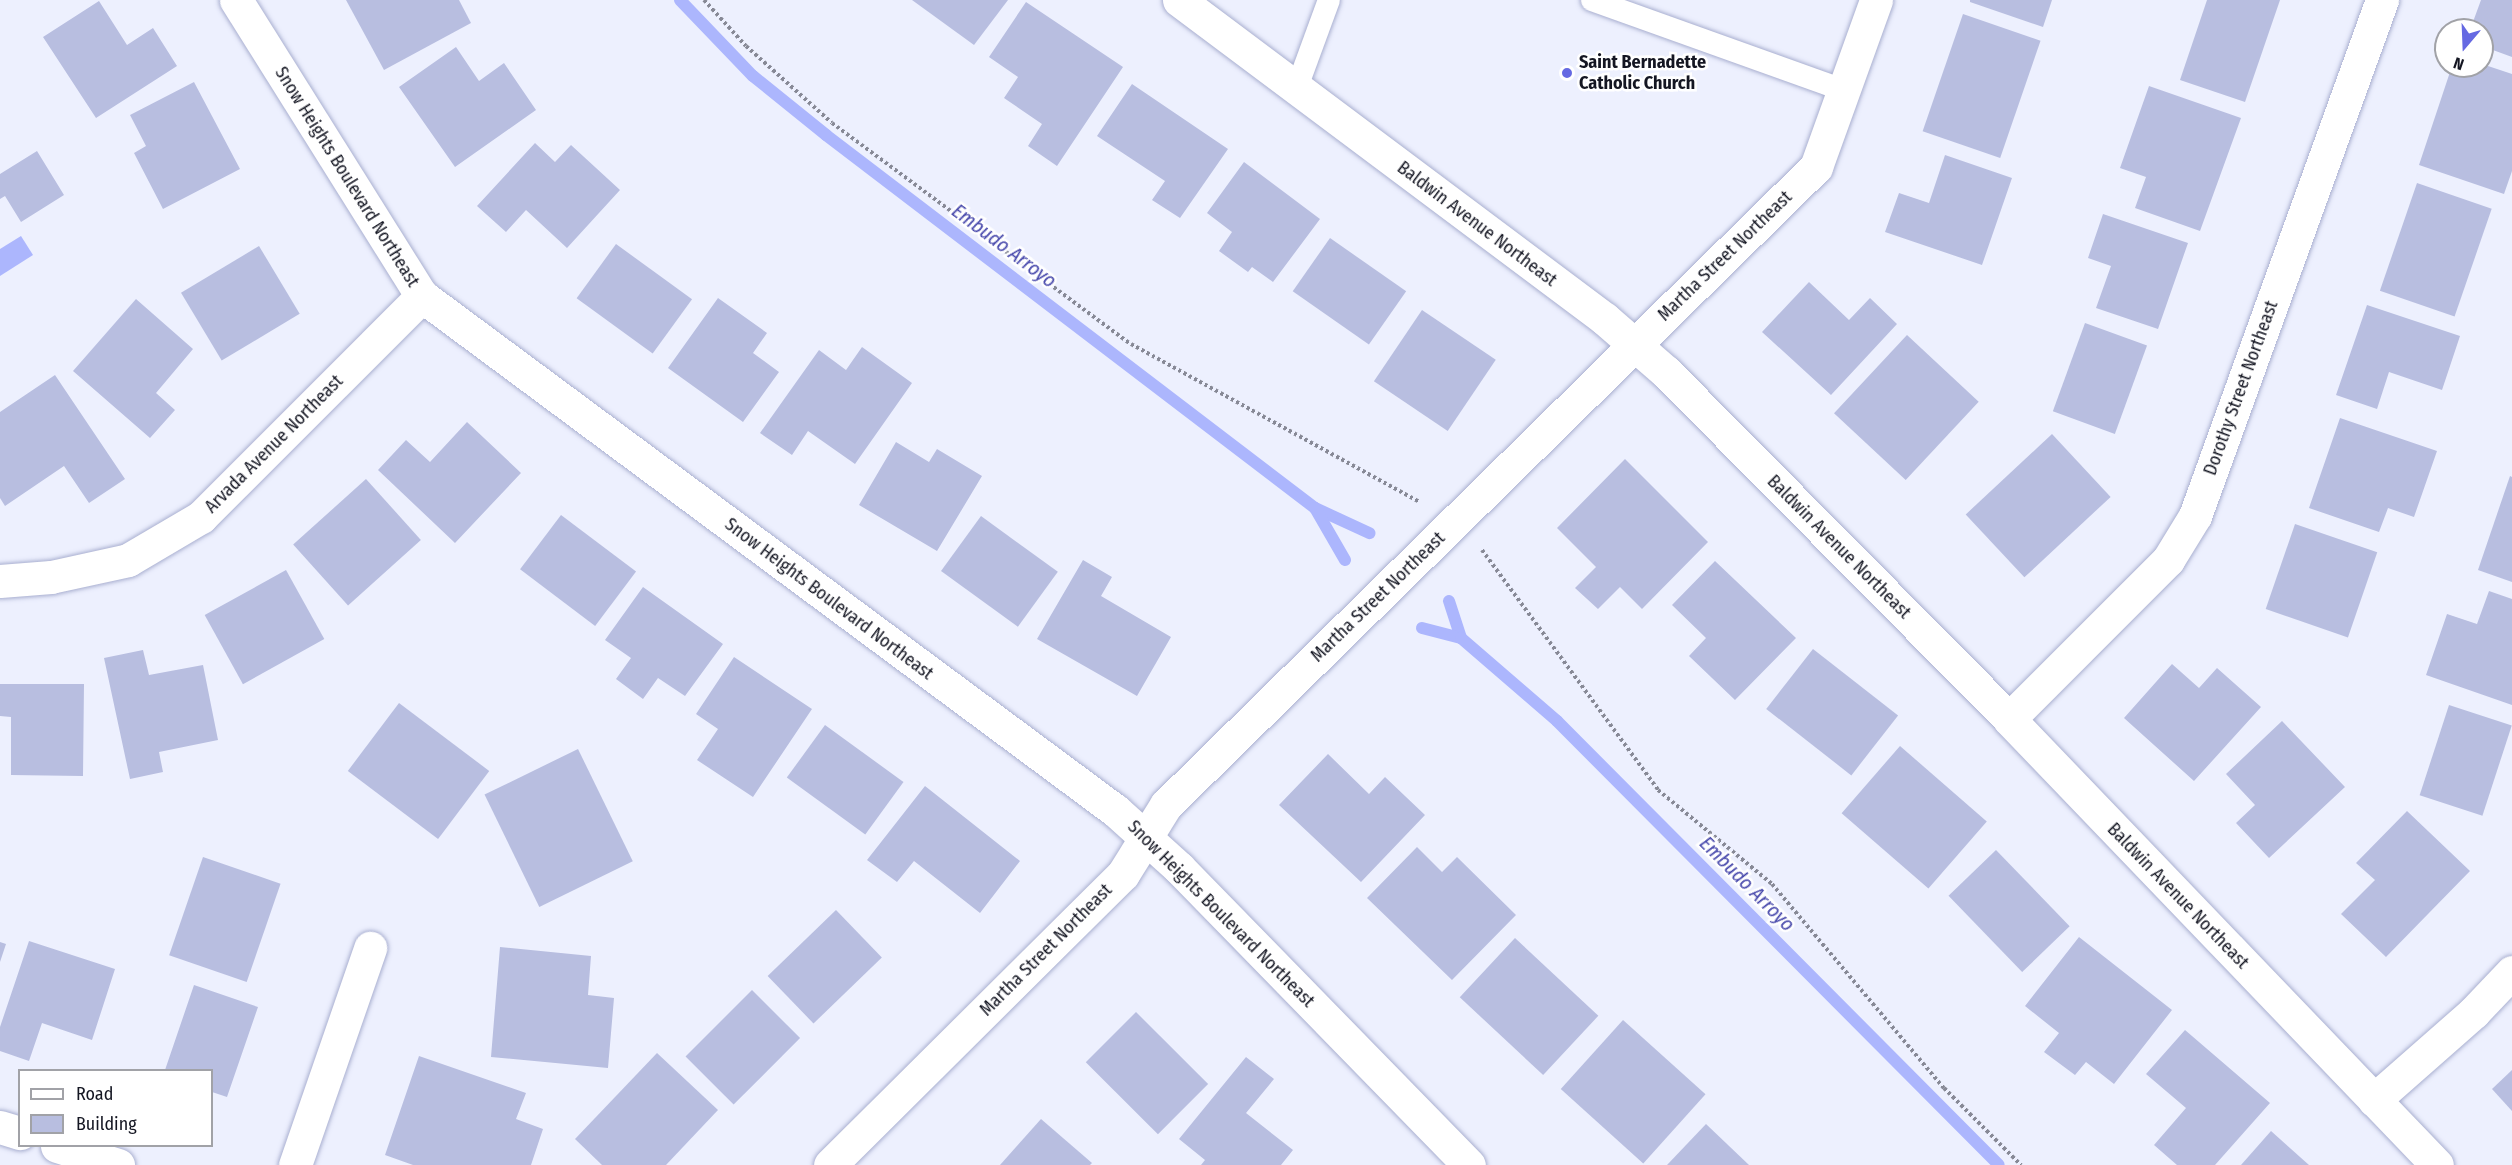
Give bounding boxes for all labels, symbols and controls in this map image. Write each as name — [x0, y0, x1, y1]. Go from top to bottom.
north arrow — [2434, 18, 2494, 78]
place label: Saint Bernadette Catholic Church — [1579, 52, 1706, 94]
text: N — [2451, 53, 2466, 74]
street label: Snow Heights Boulevard Northeast — [270, 63, 424, 291]
marker: Saint Bernadette Catholic Church — [1560, 66, 1574, 80]
street label: Baldwin Avenue Northeast — [1393, 157, 1561, 291]
street label: Martha Street Northeast — [1654, 186, 1796, 326]
water label: Embudo Arroyo — [947, 199, 1061, 293]
street label: Dorothy Street Northeast — [2199, 298, 2283, 478]
street label: Arvada Avenue Northeast — [200, 370, 348, 518]
street label: Baldwin Avenue Northeast — [1763, 471, 1915, 623]
street label: Snow Heights Boulevard Northeast — [720, 514, 938, 684]
street label: Martha Street Northeast — [1307, 527, 1449, 667]
street label: Snow Heights Boulevard Northeast — [1123, 816, 1319, 1012]
street label: Baldwin Avenue Northeast — [2103, 819, 2253, 973]
water label: Embudo Arroyo — [1694, 831, 1800, 937]
street label: Martha Street Northeast — [975, 879, 1117, 1021]
legend — [18, 1069, 213, 1147]
text: Road — [76, 1083, 113, 1105]
text: Building — [76, 1113, 137, 1135]

